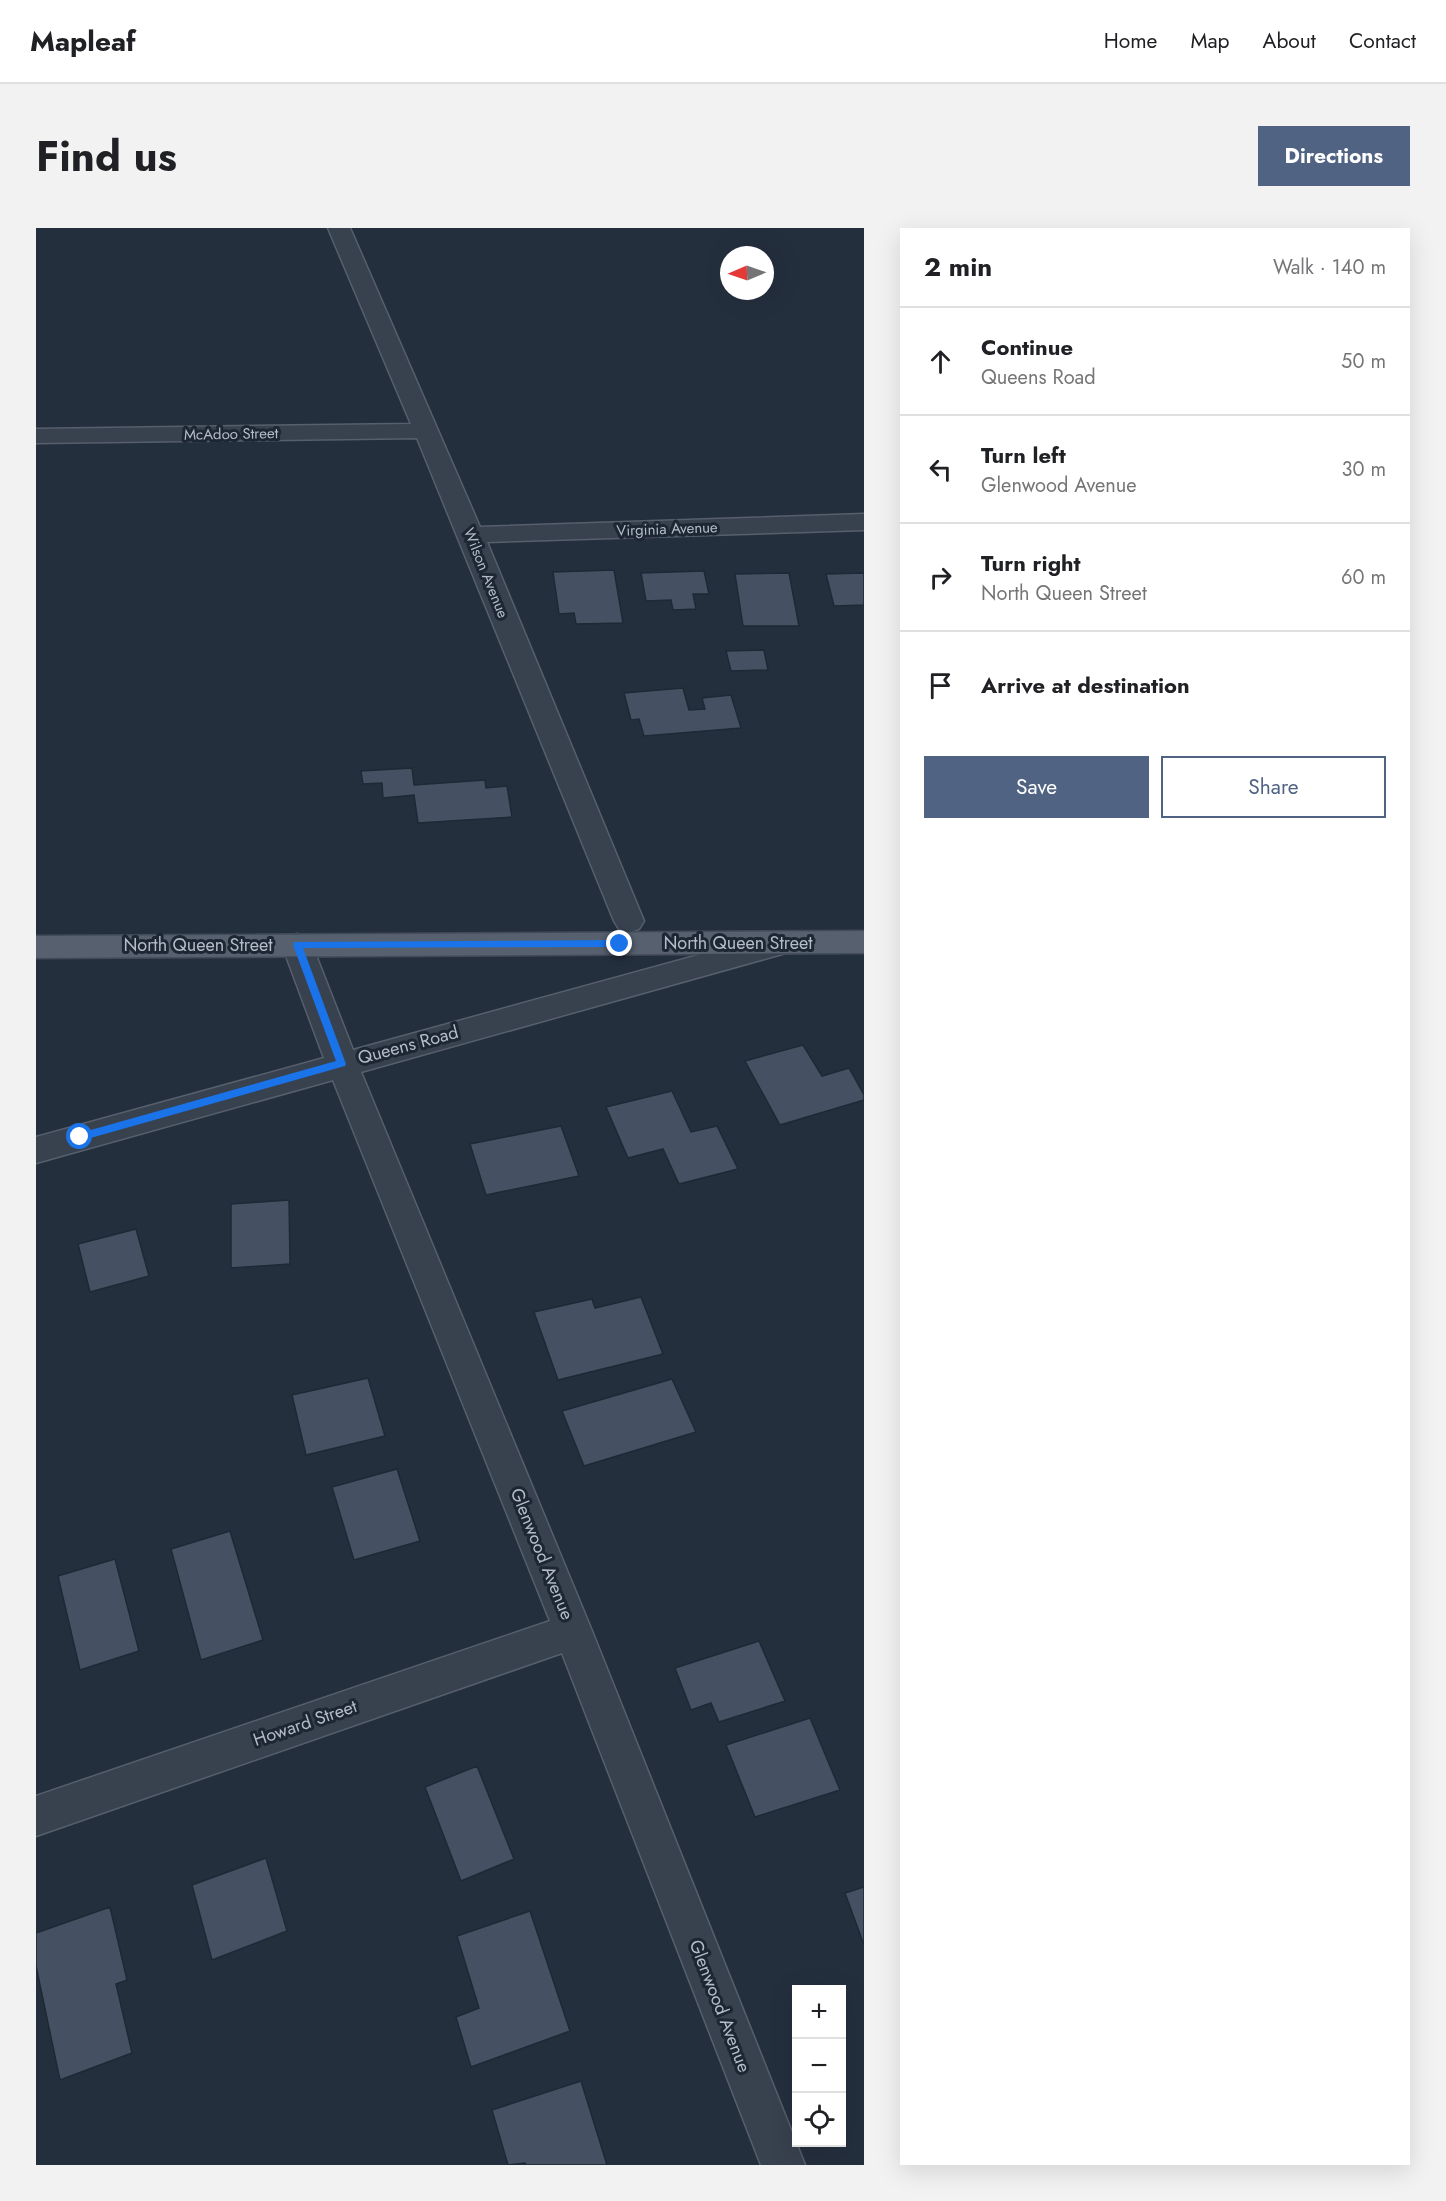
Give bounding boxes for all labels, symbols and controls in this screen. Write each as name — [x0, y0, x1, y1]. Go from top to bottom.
text: Mapleaf — [30, 21, 136, 62]
text: Home — [1104, 26, 1157, 56]
text: Map — [1190, 26, 1230, 56]
text: About — [1263, 26, 1316, 56]
text: Contact — [1349, 26, 1416, 56]
text: Find us — [36, 126, 177, 187]
button: Directions — [1258, 126, 1410, 186]
north arrow — [720, 246, 774, 300]
text: 2 min — [924, 248, 992, 286]
text: Walk · 140 m — [1273, 253, 1386, 282]
text: Continue — [981, 331, 1073, 363]
icon: ahead — [924, 345, 957, 378]
text: 50 m — [1341, 347, 1386, 376]
text: Queens Road — [981, 363, 1096, 392]
street label: McAdoo Street — [184, 422, 279, 446]
text: Turn left — [981, 439, 1066, 471]
icon: left — [924, 453, 957, 486]
text: 30 m — [1341, 455, 1386, 484]
text: Glenwood Avenue — [981, 471, 1137, 500]
street label: Virginia Avenue — [616, 516, 718, 542]
street label: Wilson Avenue — [458, 525, 514, 622]
text: Turn right — [981, 547, 1081, 579]
icon: right — [924, 561, 957, 594]
text: 60 m — [1341, 563, 1386, 592]
text: North Queen Street — [981, 579, 1147, 608]
icon: arrive — [924, 669, 957, 702]
text: Arrive at destination — [981, 669, 1190, 701]
button: Save — [924, 756, 1149, 818]
button: Share — [1161, 756, 1386, 818]
route end — [606, 930, 632, 956]
street label: North Queen Street — [663, 930, 813, 956]
street label: North Queen Street — [123, 932, 273, 958]
street label: Queens Road — [355, 1019, 461, 1071]
route start — [66, 1123, 92, 1149]
street label: Glenwood Avenue — [504, 1484, 580, 1624]
street label: Howard Street — [250, 1693, 361, 1753]
street label: Glenwood Avenue — [683, 1936, 757, 2076]
map controls — [792, 1985, 846, 2147]
button: + — [792, 1985, 846, 2039]
button: − — [792, 2039, 846, 2093]
button: locate — [792, 2093, 846, 2147]

